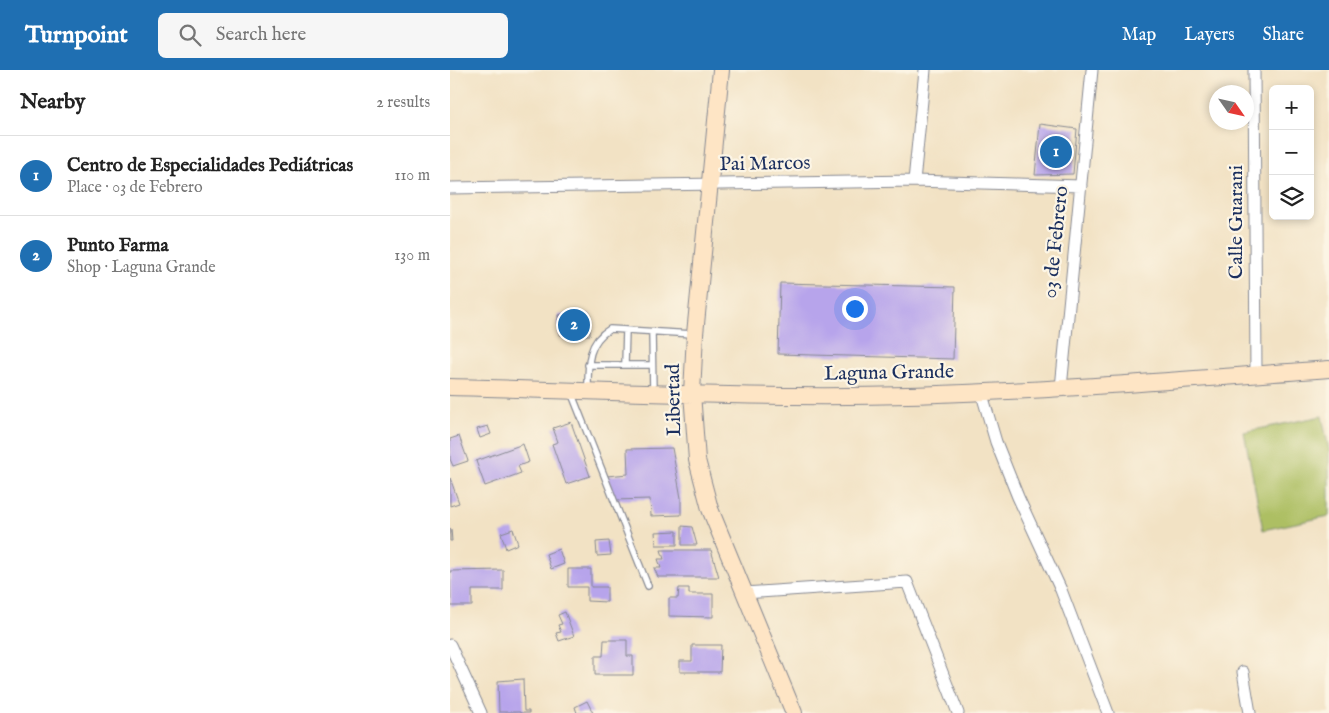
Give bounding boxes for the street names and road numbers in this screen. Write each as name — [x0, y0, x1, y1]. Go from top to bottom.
street label: Pai Marcos — [719, 151, 811, 177]
street label: Calle Guarani — [1224, 165, 1249, 279]
street label: 03 de Febrero — [1038, 184, 1074, 299]
street label: Laguna Grande — [824, 359, 954, 387]
street label: Libertad — [661, 363, 687, 437]

